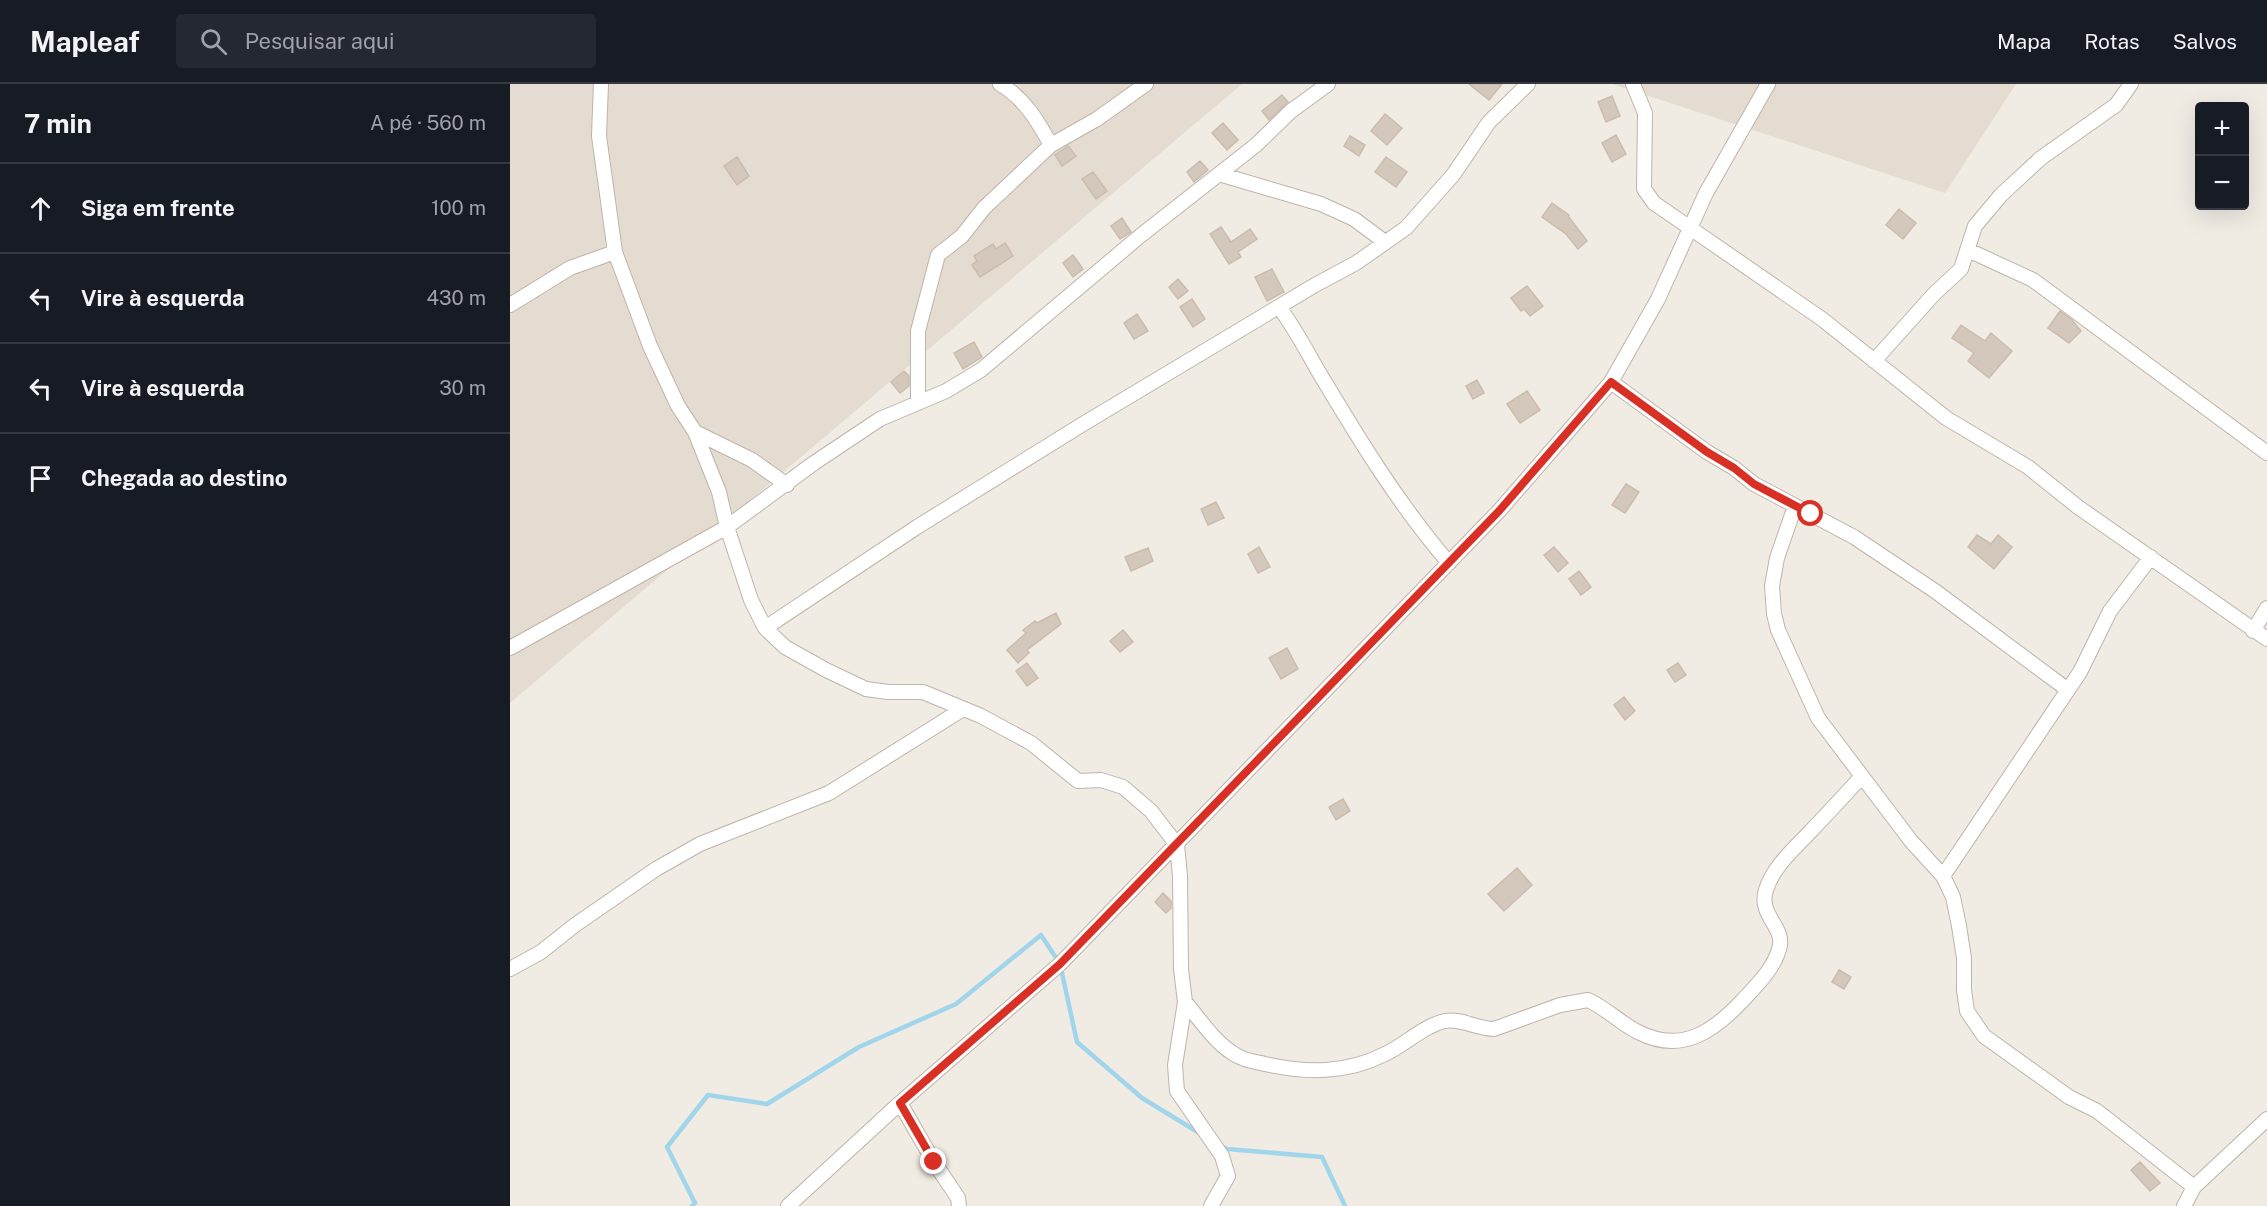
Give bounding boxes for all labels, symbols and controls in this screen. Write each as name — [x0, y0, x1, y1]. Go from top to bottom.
search box — [176, 14, 596, 68]
text: Mapleaf — [30, 25, 140, 58]
icon: search — [197, 25, 230, 58]
text: Pesquisar aqui — [245, 28, 394, 54]
text: Mapa — [1997, 29, 2051, 54]
text: Rotas — [2084, 29, 2140, 54]
text: Salvos — [2173, 29, 2237, 54]
map controls — [2195, 102, 2249, 210]
button: + — [2195, 102, 2249, 156]
text: 7 min — [24, 108, 92, 139]
text: A pé · 560 m — [370, 111, 486, 135]
button: − — [2195, 156, 2249, 210]
icon: ahead — [24, 192, 57, 225]
text: Siga em frente — [81, 195, 235, 221]
text: 100 m — [431, 196, 486, 220]
icon: left — [24, 282, 57, 315]
text: Vire à esquerda — [81, 285, 245, 311]
text: 430 m — [427, 286, 486, 310]
icon: left — [24, 372, 57, 405]
text: Vire à esquerda — [81, 375, 245, 401]
text: 30 m — [439, 376, 486, 400]
icon: arrive — [24, 462, 57, 495]
text: Chegada ao destino — [81, 465, 287, 491]
route start — [1797, 500, 1823, 526]
route end — [920, 1148, 946, 1174]

